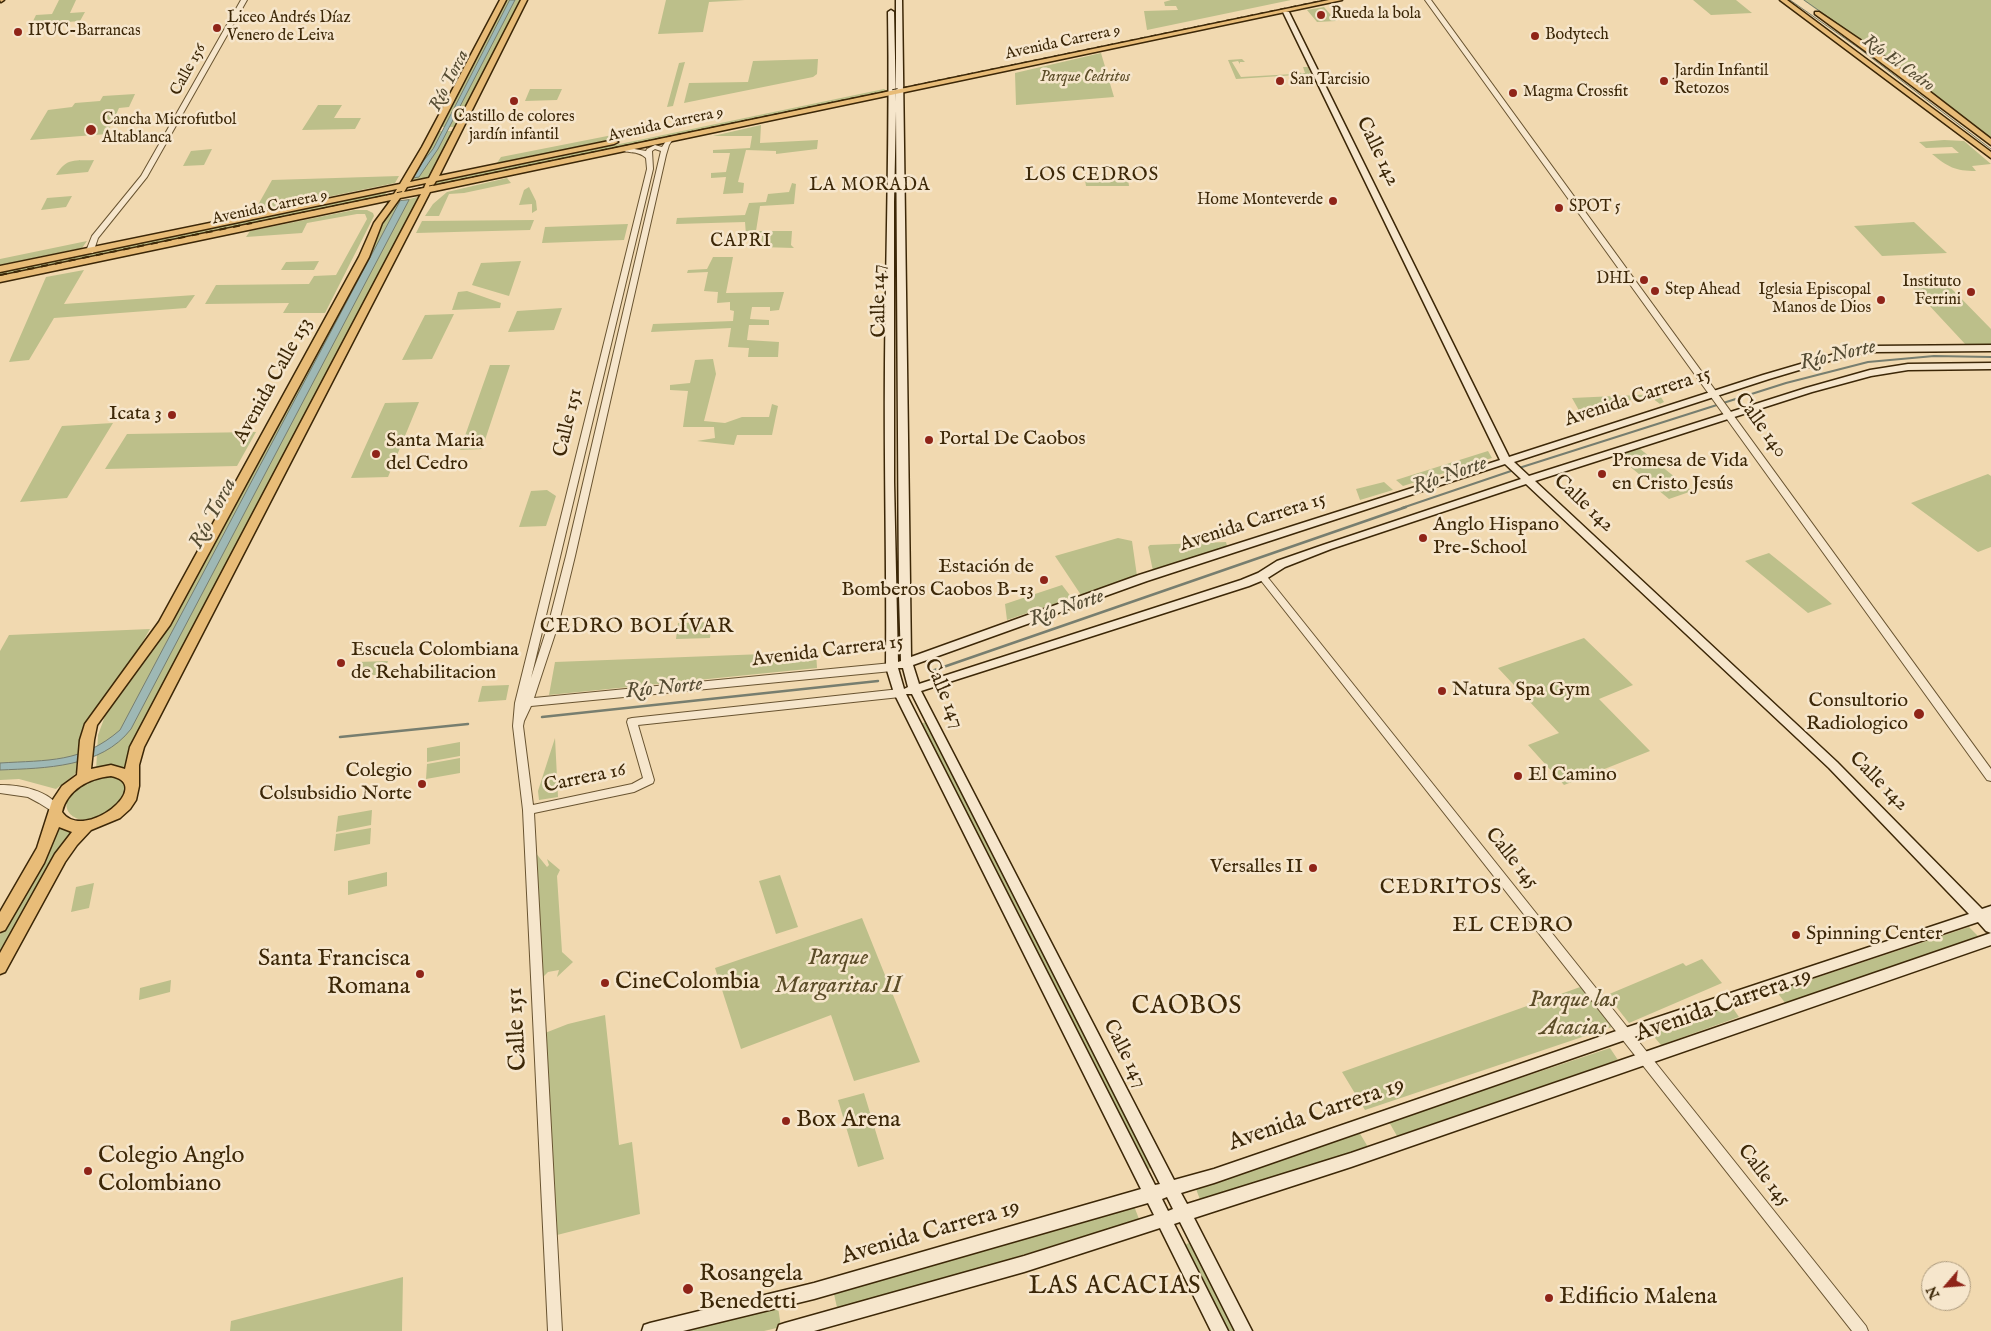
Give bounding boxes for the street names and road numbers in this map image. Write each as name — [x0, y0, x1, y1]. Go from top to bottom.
street label: Avenida Carrera 9 — [1004, 21, 1122, 65]
street label: Calle 156 — [167, 41, 211, 99]
street label: Avenida Carrera 9 — [607, 103, 725, 147]
street label: Calle 142 — [1350, 113, 1404, 191]
street label: Avenida Carrera 9 — [211, 186, 329, 230]
street label: Calle 147 — [867, 264, 893, 338]
street label: Avenida Calle 153 — [230, 314, 318, 448]
street label: Avenida Carrera 15 — [1562, 363, 1714, 433]
street label: Calle 151 — [549, 386, 589, 460]
street label: Calle 140 — [1728, 389, 1792, 463]
street label: Calle 142 — [1548, 470, 1618, 538]
street label: Avenida Carrera 15 — [1177, 488, 1329, 558]
street label: Avenida Carrera 15 — [751, 631, 905, 673]
street label: Calle 147 — [918, 656, 968, 732]
street label: Calle 142 — [1843, 747, 1913, 817]
street label: Carrera 16 — [542, 759, 628, 799]
street label: Calle 145 — [1479, 824, 1543, 894]
street label: Avenida Carrera 19 — [1632, 962, 1816, 1050]
street label: Calle 151 — [501, 987, 535, 1071]
street label: Calle 147 — [1097, 1016, 1151, 1092]
street label: Avenida Carrera 19 — [1225, 1071, 1409, 1159]
street label: Calle 145 — [1731, 1140, 1795, 1212]
street label: Avenida Carrera 19 — [838, 1194, 1024, 1272]

